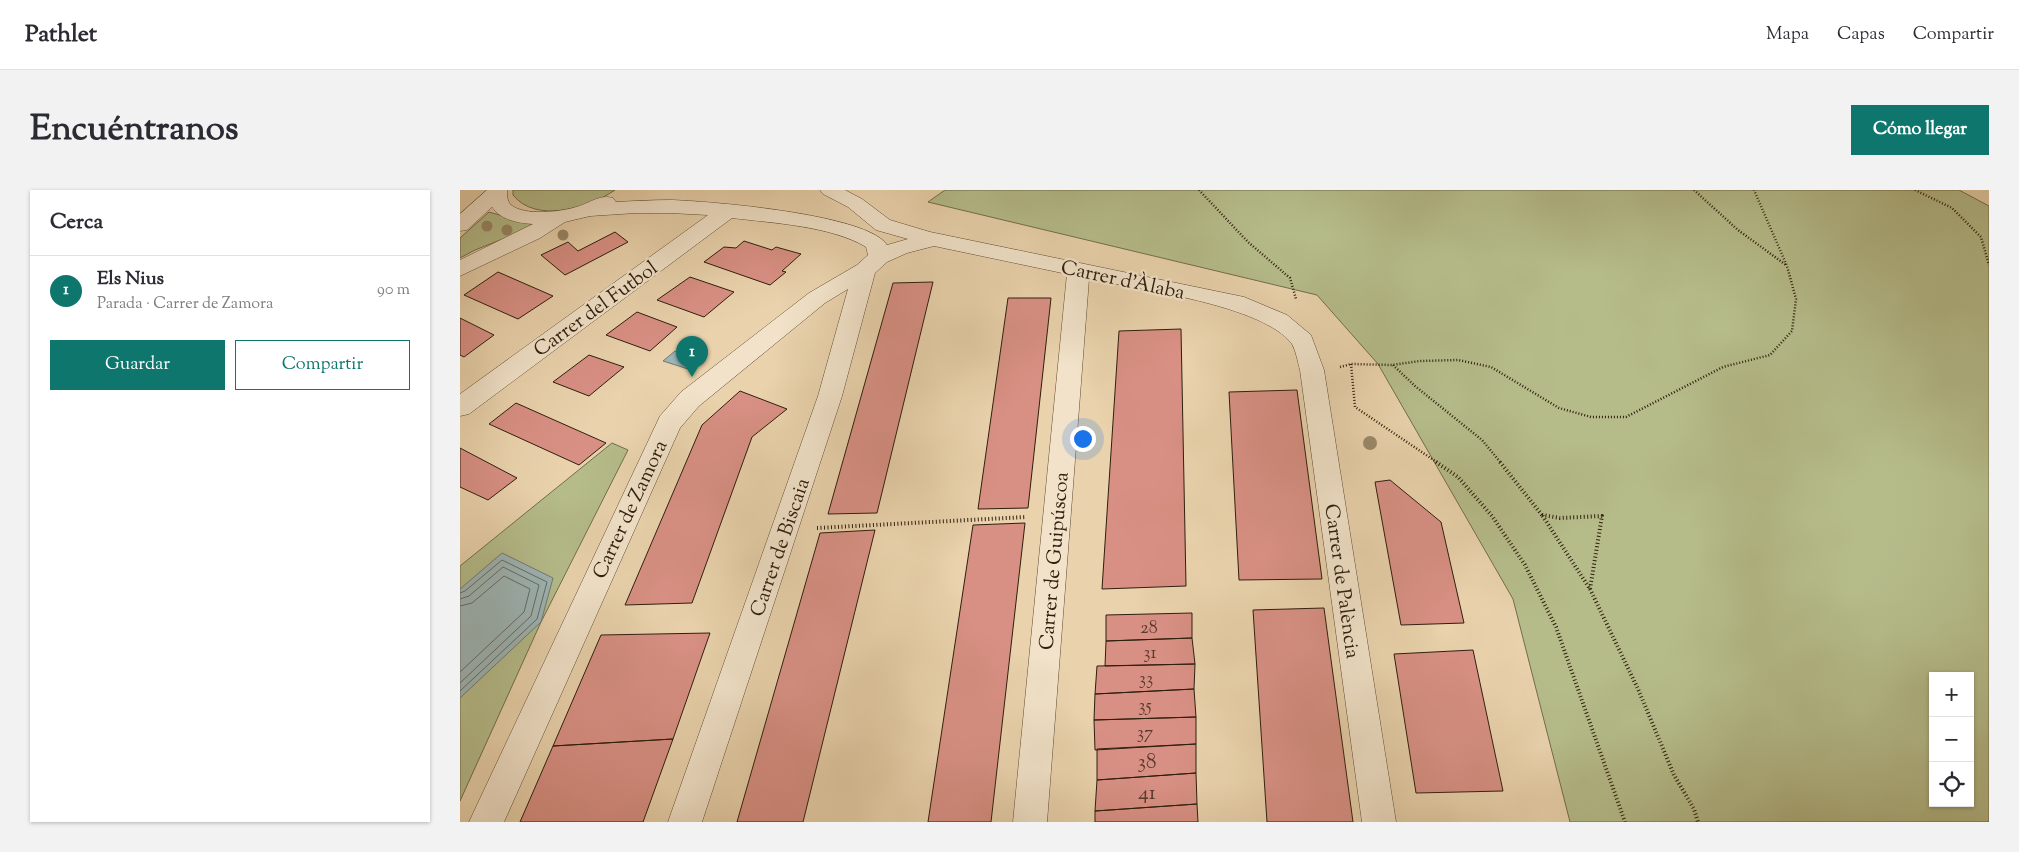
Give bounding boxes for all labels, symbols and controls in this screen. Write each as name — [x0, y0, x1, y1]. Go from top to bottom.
text: Pathlet — [25, 18, 97, 52]
text: Mapa — [1766, 22, 1809, 48]
text: Capas — [1837, 22, 1885, 48]
text: Compartir — [1913, 22, 1994, 48]
text: Encuéntranos — [30, 105, 239, 156]
button: Cómo llegar — [1851, 105, 1989, 155]
text: Cerca — [50, 208, 103, 238]
street label: Carrer d'Àlaba — [1058, 253, 1187, 309]
street label: Carrer del Futbol — [528, 255, 665, 365]
text: Els Nius — [97, 266, 164, 293]
text: 1 — [63, 279, 69, 302]
text: 90 m — [377, 279, 410, 302]
text: Parada · Carrer de Zamora — [97, 293, 273, 316]
pin: 1 — [676, 336, 708, 377]
button: Guardar — [50, 340, 225, 390]
button: Compartir — [235, 340, 410, 390]
your location — [1070, 426, 1096, 452]
street label: Carrer de Zamora — [586, 436, 676, 584]
street label: Carrer de Guipúscoa — [1033, 471, 1078, 651]
street label: Carrer de Biscaia — [744, 475, 819, 621]
street label: Carrer de Palència — [1315, 502, 1366, 661]
house number: 28 — [1140, 616, 1158, 642]
house number: 31 — [1143, 641, 1157, 667]
house number: 33 — [1139, 667, 1153, 693]
map controls — [1929, 672, 1974, 807]
button: + — [1929, 672, 1974, 717]
house number: 35 — [1138, 694, 1152, 720]
button: − — [1929, 717, 1974, 762]
house number: 37 — [1137, 721, 1153, 747]
house number: 38 — [1138, 748, 1156, 778]
button: locate — [1929, 762, 1974, 807]
house number: 41 — [1138, 779, 1156, 809]

